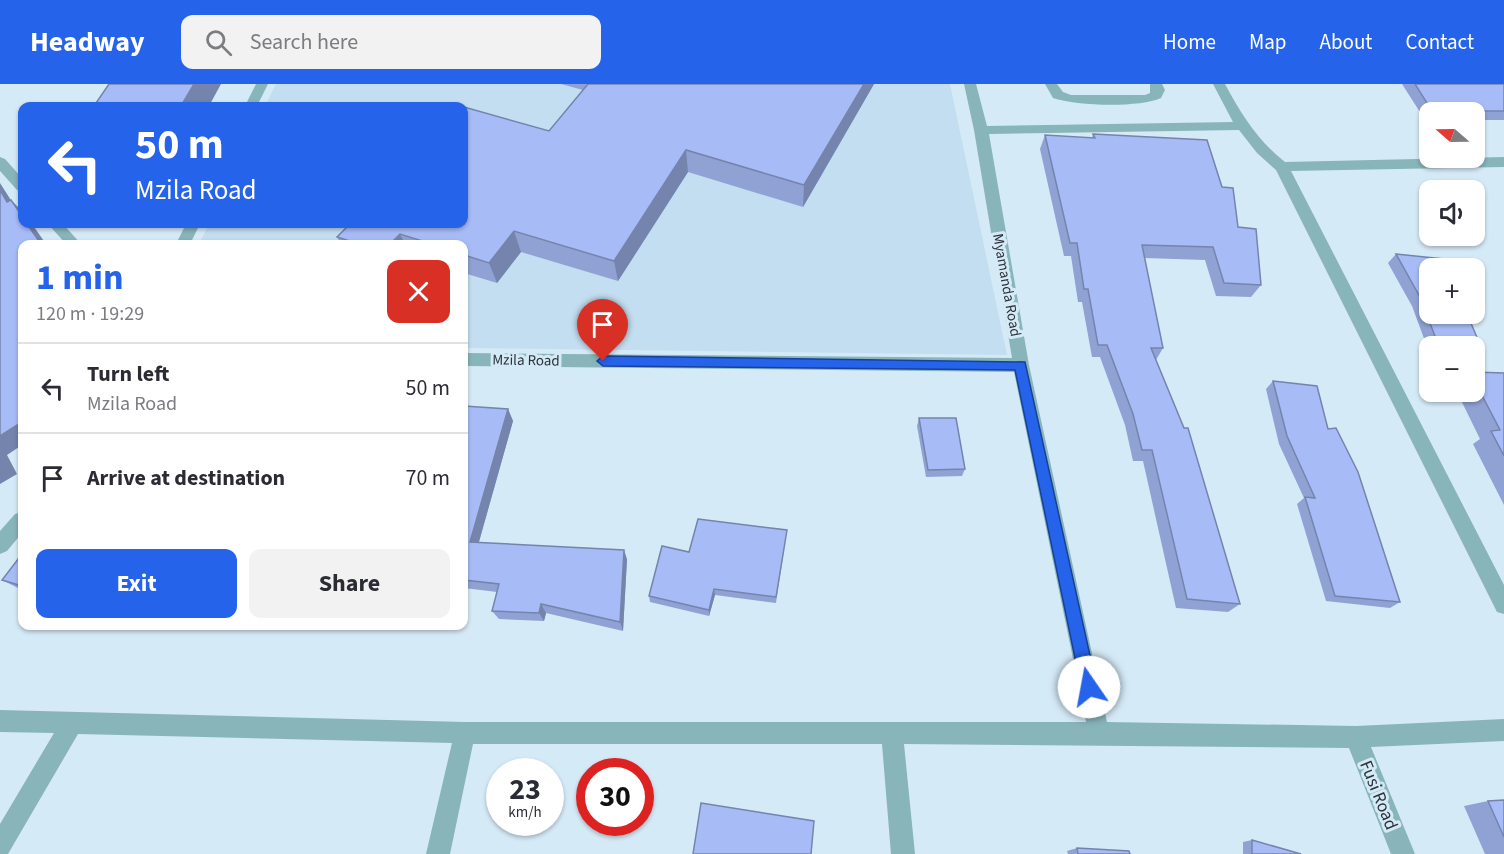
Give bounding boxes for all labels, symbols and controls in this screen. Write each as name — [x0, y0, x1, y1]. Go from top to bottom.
search box — [181, 15, 601, 69]
text: Headway — [30, 22, 145, 62]
icon: search — [202, 26, 235, 59]
text: Search here — [250, 26, 358, 58]
text: Home — [1163, 27, 1216, 57]
text: Map — [1249, 27, 1287, 57]
text: About — [1320, 27, 1372, 57]
text: Contact — [1405, 27, 1474, 57]
north arrow — [1419, 102, 1485, 168]
map controls — [1419, 102, 1485, 402]
text: 50 m — [135, 115, 224, 175]
icon: left — [36, 126, 114, 204]
text: Mzila Road — [135, 171, 257, 210]
button: sound — [1419, 180, 1485, 246]
street label: Myamanda Road — [987, 232, 1026, 338]
text: 1 min — [36, 252, 124, 303]
button: + — [1419, 258, 1485, 324]
button: close — [387, 260, 450, 323]
pin — [577, 299, 628, 361]
text: 120 m · 19:29 — [36, 300, 144, 328]
icon: arrive — [586, 308, 619, 341]
button: − — [1419, 336, 1485, 402]
street label: Mzila Road — [492, 349, 560, 372]
text: Turn left — [87, 358, 169, 390]
icon: left — [36, 372, 69, 405]
text: 50 m — [405, 372, 450, 404]
text: Mzila Road — [87, 390, 177, 418]
icon: arrive — [36, 462, 69, 495]
text: Arrive at destination — [87, 462, 285, 494]
text: 70 m — [405, 462, 450, 494]
button: Exit — [36, 549, 237, 618]
button: Share — [249, 549, 450, 618]
position arrow — [1057, 655, 1121, 719]
street label: Fusi Road — [1353, 757, 1404, 834]
speed limit sign: 30 — [576, 758, 654, 836]
text: 23 — [509, 768, 541, 811]
text: km/h — [508, 802, 542, 823]

